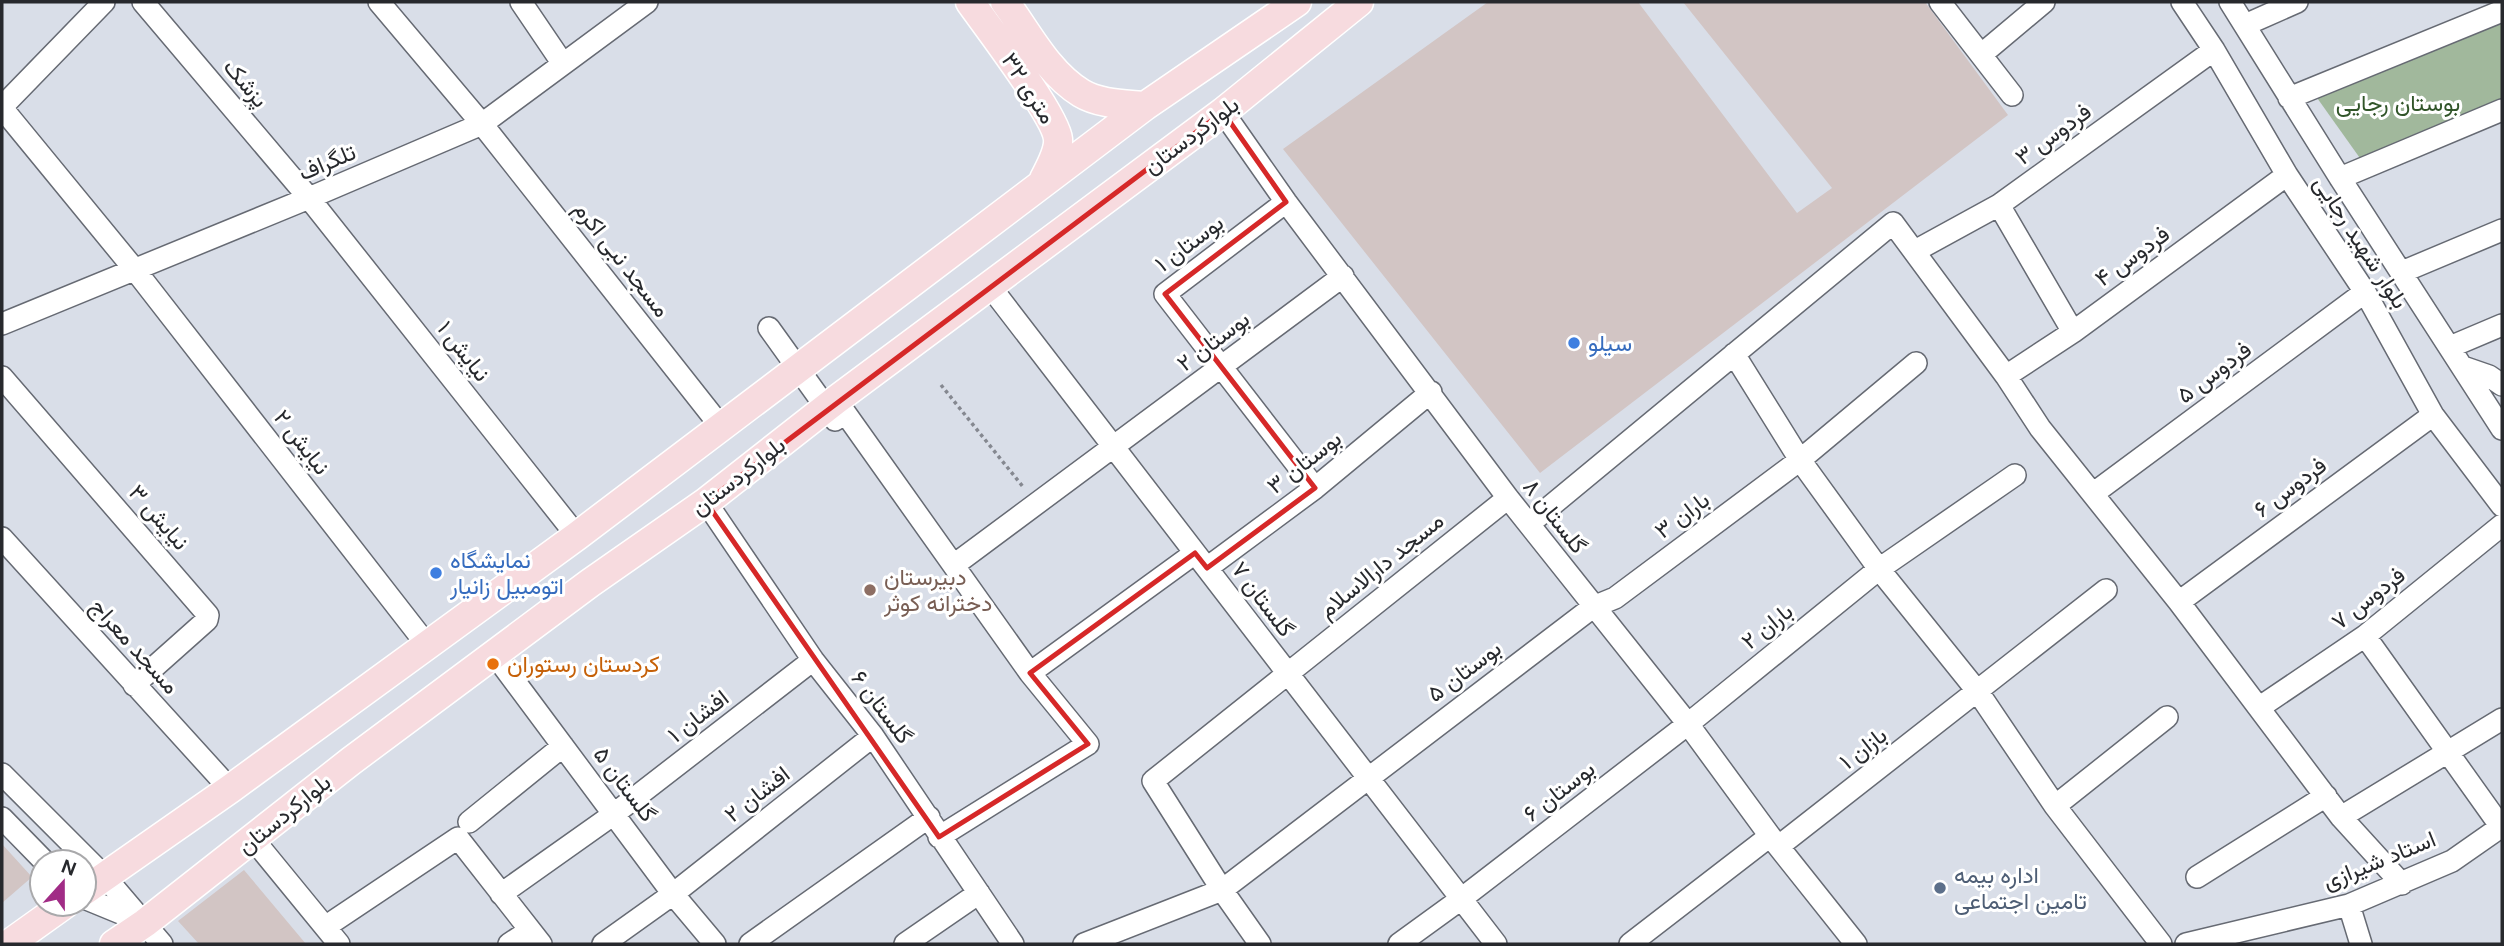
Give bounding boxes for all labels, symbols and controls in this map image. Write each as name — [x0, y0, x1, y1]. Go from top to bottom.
street label: ۳۲ متری — [995, 47, 1063, 129]
street label: پزشک — [216, 52, 275, 114]
park label: بوستان رجایی — [2336, 88, 2460, 118]
street label: بلوارکردستان — [1137, 89, 1245, 181]
street label: فردوس ۳ — [2009, 96, 2097, 172]
street label: تلگراف — [294, 137, 360, 187]
street label: بلوار شهید رجایی — [2307, 170, 2415, 314]
street label: مسجد نبی اکرم — [567, 195, 677, 323]
street label: بوستان ۱ — [1149, 207, 1229, 279]
street label: فردوس ۴ — [2089, 219, 2175, 293]
street label: بوستان ۲ — [1171, 304, 1255, 378]
street label: نیایش ۱ — [431, 314, 497, 388]
place label: سیلو — [1588, 328, 1632, 358]
street label: فردوس ۵ — [2171, 334, 2257, 410]
marker: سیلو — [1566, 335, 1582, 351]
street label: نیایش ۲ — [267, 403, 337, 481]
street label: بوستان ۳ — [1261, 423, 1347, 501]
street label: بلوارکردستان — [685, 430, 791, 522]
street label: فردوس ۶ — [2248, 450, 2332, 524]
street label: گلستان ۸ — [1516, 472, 1594, 560]
street label: نیایش ۳ — [122, 478, 196, 556]
street label: باران ۳ — [1649, 485, 1715, 545]
street label: مسجد دارالاسلام — [1312, 505, 1450, 625]
place label: نمایشگاه اتومبیل زانیار — [449, 545, 564, 601]
street label: گلستان ۷ — [1225, 555, 1301, 643]
street label: فردوس ۷ — [2325, 560, 2411, 636]
place label: دبیرستان دخترانه کوثر — [883, 562, 992, 618]
marker: نمایشگاه اتومبیل زانیار — [428, 565, 444, 581]
marker: دبیرستان دخترانه کوثر — [862, 582, 878, 598]
street label: مسجد معراج — [83, 592, 186, 701]
street label: باران ۲ — [1735, 596, 1799, 656]
street label: بوستان ۵ — [1421, 633, 1507, 709]
place label: کردستان رستوران — [507, 649, 660, 679]
marker: کردستان رستوران — [485, 656, 501, 672]
street label: گلستان ۶ — [845, 664, 919, 750]
street label: افشان ۱ — [661, 683, 735, 749]
street label: بازان ۱ — [1833, 720, 1893, 776]
street label: گلستان ۵ — [587, 740, 663, 828]
street label: بوستان ۶ — [1517, 754, 1601, 828]
street label: افشان ۲ — [718, 759, 796, 829]
street label: بلوارکردستان — [231, 767, 337, 861]
street label: استاد شیرازی — [2318, 824, 2440, 896]
north arrow — [28, 848, 98, 918]
text: N — [58, 853, 80, 882]
place label: اداره بیمه تامین اجتماعی — [1954, 860, 2087, 916]
marker: اداره بیمه تامین اجتماعی — [1932, 880, 1948, 896]

